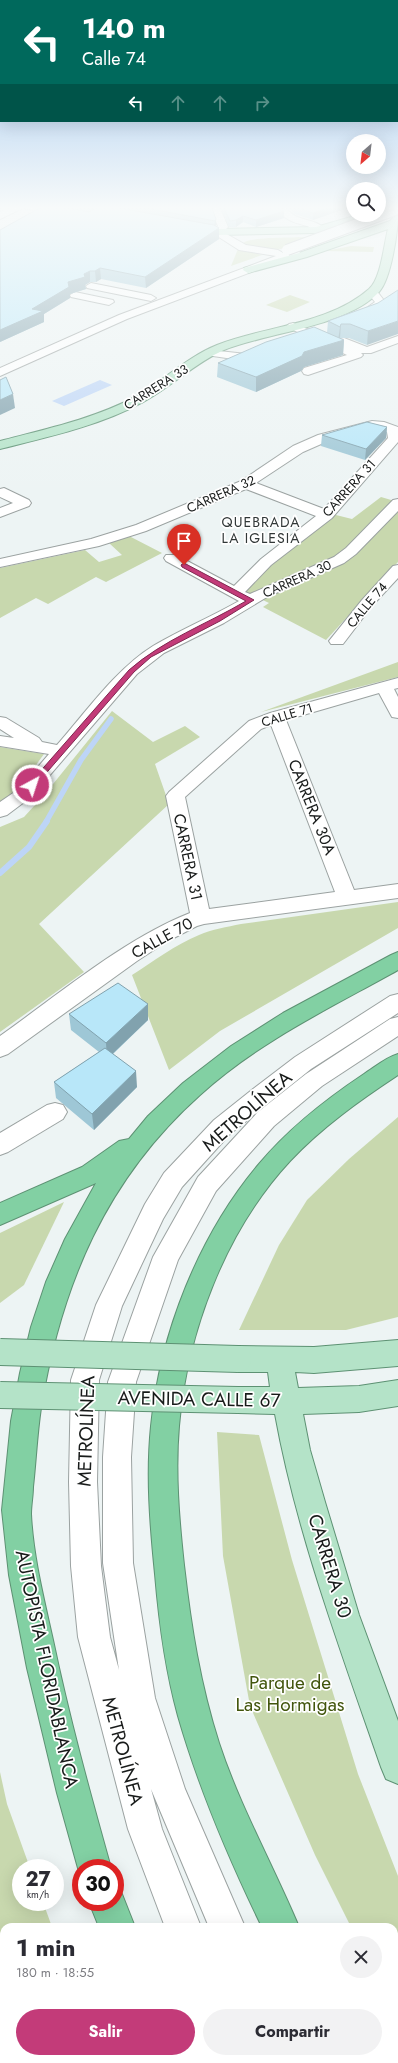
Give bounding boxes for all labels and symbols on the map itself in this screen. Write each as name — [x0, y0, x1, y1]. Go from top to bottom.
north arrow — [346, 134, 386, 174]
street label: CARRERA 33 — [120, 360, 192, 414]
street label: CARRERA 31 — [318, 455, 380, 521]
street label: CARRERA 32 — [184, 470, 258, 518]
district label: QUEBRADA LA IGLESIA — [222, 512, 300, 548]
pin — [167, 524, 201, 565]
street label: CARRERA 30 — [259, 555, 335, 603]
street label: CALLE 74 — [342, 578, 392, 632]
street label: CALLE 71 — [259, 698, 315, 732]
street label: CARRERA 30A — [282, 756, 342, 859]
position arrow — [11, 764, 53, 806]
street label: CARRERA 31 — [168, 811, 208, 903]
street label: CALLE 70 — [127, 912, 197, 964]
street label: METROLÍNEA — [196, 1064, 298, 1158]
street label: METROLÍNEA — [71, 1374, 101, 1487]
street label: AVENIDA CALLE 67 — [117, 1384, 281, 1414]
street label: CARRERA 30 — [301, 1511, 359, 1621]
street label: AUTOPISTA FLORIDABLANCA — [9, 1547, 86, 1791]
park label: Parque de Las Hormigas — [236, 1669, 345, 1718]
street label: METROLÍNEA — [96, 1694, 151, 1809]
speed limit sign: 30 — [72, 1859, 124, 1911]

